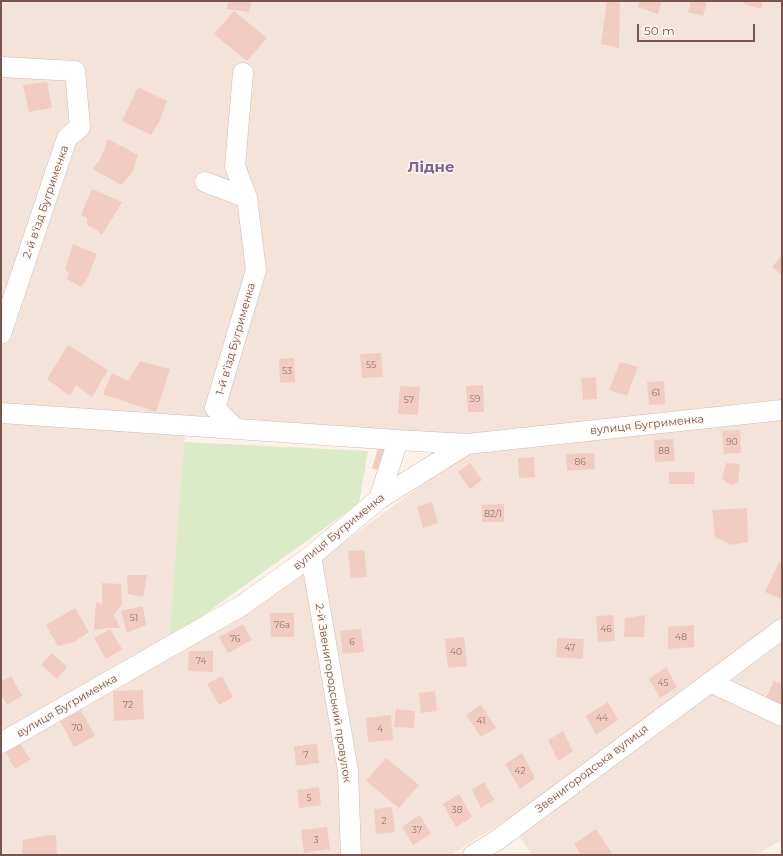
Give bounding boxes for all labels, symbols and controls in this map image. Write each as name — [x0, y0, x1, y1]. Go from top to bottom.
scale bar — [639, 16, 757, 42]
text: 50 m — [644, 23, 675, 38]
street label: 2-й в'їзд Бугрименка — [20, 144, 72, 260]
district label: Лідне — [407, 159, 455, 177]
street label: 1-й в'їзд Бугрименка — [214, 281, 258, 397]
house number: 55 — [366, 360, 376, 370]
house number: 53 — [282, 366, 292, 376]
house number: 61 — [652, 388, 660, 398]
house number: 59 — [470, 394, 480, 404]
house number: 57 — [404, 395, 414, 405]
street label: вулиця Бугрименка — [590, 412, 704, 438]
house number: 90 — [726, 437, 738, 447]
house number: 88 — [658, 446, 670, 456]
house number: 86 — [574, 457, 586, 467]
street label: вулиця Бугрименка — [291, 491, 387, 573]
house number: 82/1 — [484, 509, 502, 519]
street label: 2-й Звенигородський провулок — [312, 602, 354, 784]
house number: 51 — [130, 613, 138, 623]
house number: 76а — [274, 620, 290, 630]
house number: 46 — [600, 624, 612, 634]
house number: 48 — [675, 632, 687, 642]
house number: 76 — [230, 634, 240, 644]
house number: 6 — [349, 637, 355, 647]
house number: 47 — [565, 643, 575, 653]
house number: 40 — [450, 647, 462, 657]
house number: 74 — [196, 656, 206, 666]
street label: вулиця Бугрименка — [14, 672, 120, 740]
house number: 45 — [657, 678, 669, 688]
house number: 72 — [123, 700, 133, 710]
house number: 44 — [596, 713, 608, 723]
house number: 41 — [477, 716, 485, 726]
street label: Звенигородська вулиця — [533, 722, 651, 816]
house number: 70 — [71, 723, 83, 733]
house number: 4 — [377, 724, 383, 734]
house number: 7 — [303, 750, 309, 760]
house number: 42 — [514, 766, 526, 776]
house number: 5 — [306, 793, 312, 803]
house number: 38 — [452, 805, 462, 815]
house number: 2 — [381, 816, 387, 826]
house number: 37 — [412, 825, 422, 835]
house number: 3 — [313, 835, 319, 845]

